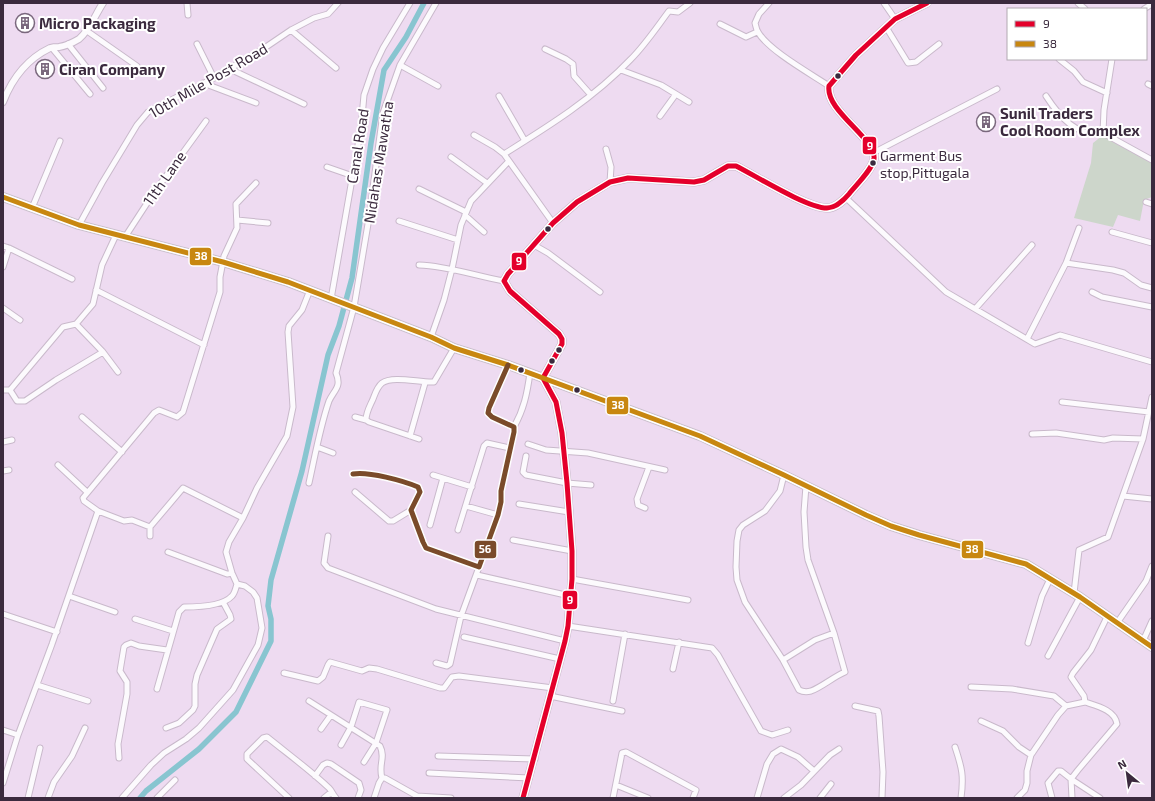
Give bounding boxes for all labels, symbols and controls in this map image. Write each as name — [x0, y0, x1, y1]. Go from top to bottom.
legend — [1007, 8, 1147, 60]
building icon: Micro Packaging — [14, 12, 36, 34]
place label: Micro Packaging — [39, 14, 156, 32]
text: 9 — [1043, 16, 1050, 30]
text: 38 — [1043, 36, 1057, 50]
street label: 10th Mile Post Road — [145, 39, 271, 121]
building icon: Ciran Company — [34, 58, 56, 80]
place label: Ciran Company — [59, 60, 166, 79]
unlabelled marker — [833, 71, 843, 81]
street label: Nidahas Mawatha — [359, 100, 397, 224]
place label: Sunil Traders Cool Room Complex — [1000, 104, 1140, 139]
street label: Canal Road — [342, 107, 372, 185]
building icon: Sunil Traders Cool Room Complex — [975, 111, 997, 133]
line badge: 9 — [862, 136, 877, 155]
text: 9 — [867, 139, 873, 152]
street label: 11th Lane — [139, 147, 189, 209]
place label: Garment Bus stop,Pittugala — [880, 147, 969, 181]
marker: Garment Bus stop,Pittugala — [868, 158, 878, 168]
unlabelled marker — [543, 224, 553, 234]
line badge: 38 — [189, 247, 212, 266]
text: 38 — [194, 249, 208, 262]
line badge: 9 — [511, 252, 527, 271]
text: 9 — [516, 254, 522, 267]
unlabelled marker — [554, 345, 564, 355]
unlabelled marker — [547, 356, 557, 366]
unlabelled marker — [516, 365, 526, 375]
unlabelled marker — [572, 385, 582, 395]
line badge: 38 — [606, 396, 629, 415]
text: 38 — [611, 398, 625, 411]
line badge: 56 — [474, 540, 497, 559]
line badge: 38 — [961, 540, 984, 559]
text: 56 — [479, 542, 492, 555]
text: 38 — [965, 542, 979, 555]
line badge: 9 — [562, 590, 578, 610]
text: 9 — [567, 593, 573, 606]
north arrow — [1107, 753, 1147, 793]
text: N — [1115, 756, 1129, 771]

